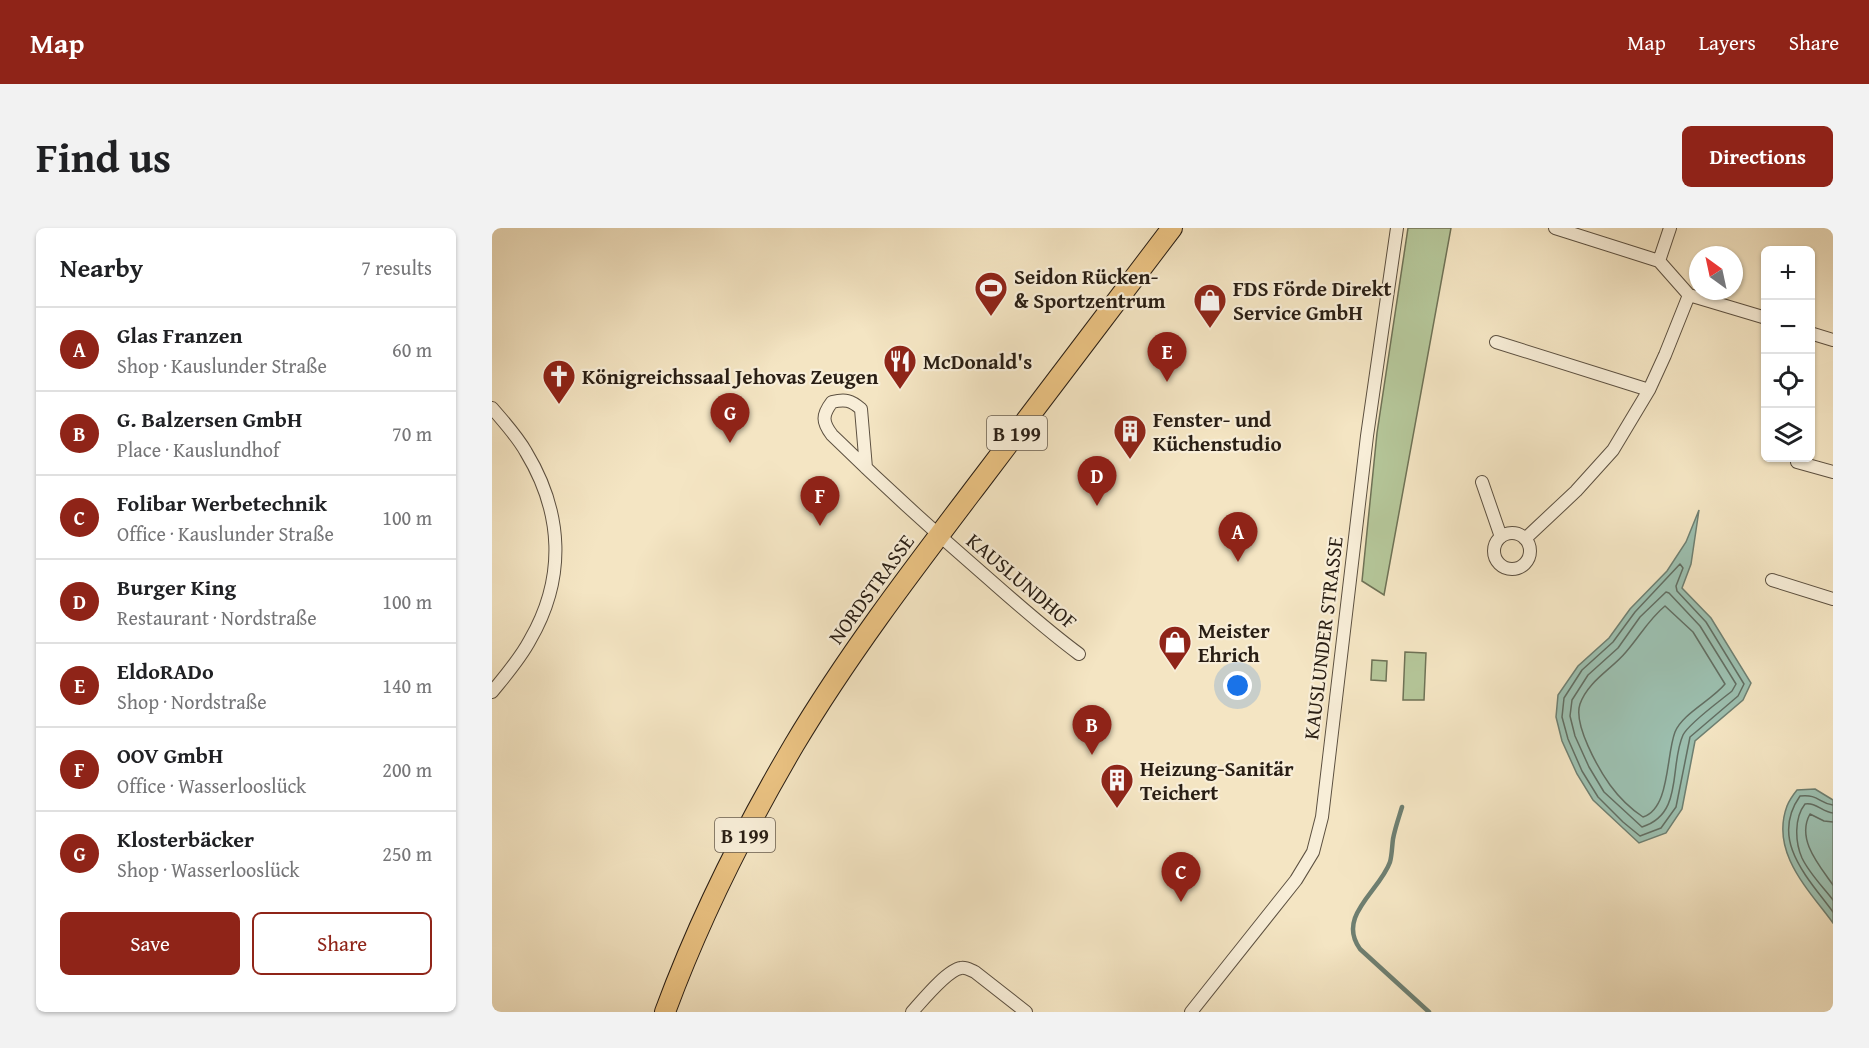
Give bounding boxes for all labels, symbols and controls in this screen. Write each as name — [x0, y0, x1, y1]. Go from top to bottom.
text: Map — [30, 22, 84, 63]
text: Map — [1627, 27, 1666, 58]
text: Layers — [1699, 27, 1756, 58]
text: Share — [1789, 27, 1839, 58]
text: Find us — [36, 126, 171, 187]
button: Directions — [1682, 126, 1833, 187]
north arrow — [1689, 246, 1743, 300]
map controls — [1761, 246, 1815, 462]
button: + — [1761, 246, 1815, 300]
text: Nearby — [60, 248, 143, 287]
text: 7 results — [361, 253, 432, 282]
place label: Seidon Rücken- & Sportzentrum — [1014, 261, 1165, 316]
sports icon: Seidon Rücken- & Sportzentrum — [973, 270, 1009, 317]
place label: FDS Förde Direkt Service GmbH — [1233, 273, 1391, 328]
shop icon: FDS Förde Direkt Service GmbH — [1192, 282, 1228, 329]
button: − — [1761, 300, 1815, 354]
text: Glas Franzen — [117, 319, 243, 351]
pin: E — [1148, 332, 1186, 382]
text: A — [73, 335, 86, 364]
text: 60 m — [392, 335, 432, 364]
restaurant icon: McDonald's — [882, 343, 918, 390]
place label: McDonald's — [923, 346, 1032, 377]
text: Shop · Kauslunder Straße — [117, 351, 327, 380]
button: locate — [1761, 354, 1815, 408]
church icon: Königreichssaal Jehovas Zeugen — [541, 358, 577, 405]
place label: Königreichssaal Jehovas Zeugen — [582, 361, 879, 392]
pin: G — [710, 394, 750, 443]
text: G. Balzersen GmbH — [117, 403, 302, 435]
place label: Fenster- und Küchenstudio — [1153, 404, 1282, 459]
button: layers — [1761, 408, 1815, 462]
building icon: Fenster- und Küchenstudio — [1112, 413, 1148, 460]
road number: B 199 — [987, 416, 1047, 450]
text: B — [73, 419, 86, 448]
text: 70 m — [392, 419, 432, 448]
text: Place · Kauslundhof — [117, 435, 279, 464]
pin: D — [1078, 456, 1116, 506]
pin: F — [800, 476, 840, 526]
text: Folibar Werbetechnik — [117, 487, 327, 519]
text: C — [74, 503, 85, 532]
text: 100 m — [382, 503, 432, 532]
pin: A — [1218, 512, 1258, 562]
text: Office · Kauslunder Straße — [117, 519, 334, 548]
street label: KAUSLUNDHOF — [960, 525, 1084, 637]
street label: NORDSTRASSE — [820, 527, 922, 650]
street label: KAUSLUNDER STRASSE — [1295, 534, 1351, 741]
text: Burger King — [117, 571, 236, 603]
text: D — [73, 587, 86, 616]
text: 100 m — [382, 587, 432, 616]
text: Restaurant · Nordstraße — [117, 603, 317, 632]
place label: Meister Ehrich — [1198, 615, 1270, 670]
shop icon: Meister Ehrich — [1157, 624, 1193, 671]
text: EldoRADo — [117, 655, 214, 687]
text: E — [74, 671, 85, 700]
text: 140 m — [382, 671, 432, 700]
your location — [1223, 671, 1252, 700]
text: Shop · Nordstraße — [117, 687, 267, 716]
pin: B — [1072, 706, 1112, 755]
text: OOV GmbH — [117, 739, 223, 771]
place label: Heizung-Sanitär Teichert — [1140, 753, 1294, 808]
text: F — [74, 755, 85, 784]
text: 200 m — [382, 755, 432, 784]
building icon: Heizung-Sanitär Teichert — [1099, 762, 1135, 809]
text: Office · Wasserlooslück — [117, 771, 306, 800]
road number: B 199 — [715, 818, 775, 852]
text: Klosterbäcker — [117, 823, 254, 855]
text: G — [73, 839, 86, 868]
text: 250 m — [382, 839, 432, 868]
pin: C — [1162, 852, 1200, 902]
text: Shop · Wasserlooslück — [117, 855, 299, 884]
button: Save — [60, 912, 240, 975]
button: Share — [252, 912, 432, 975]

